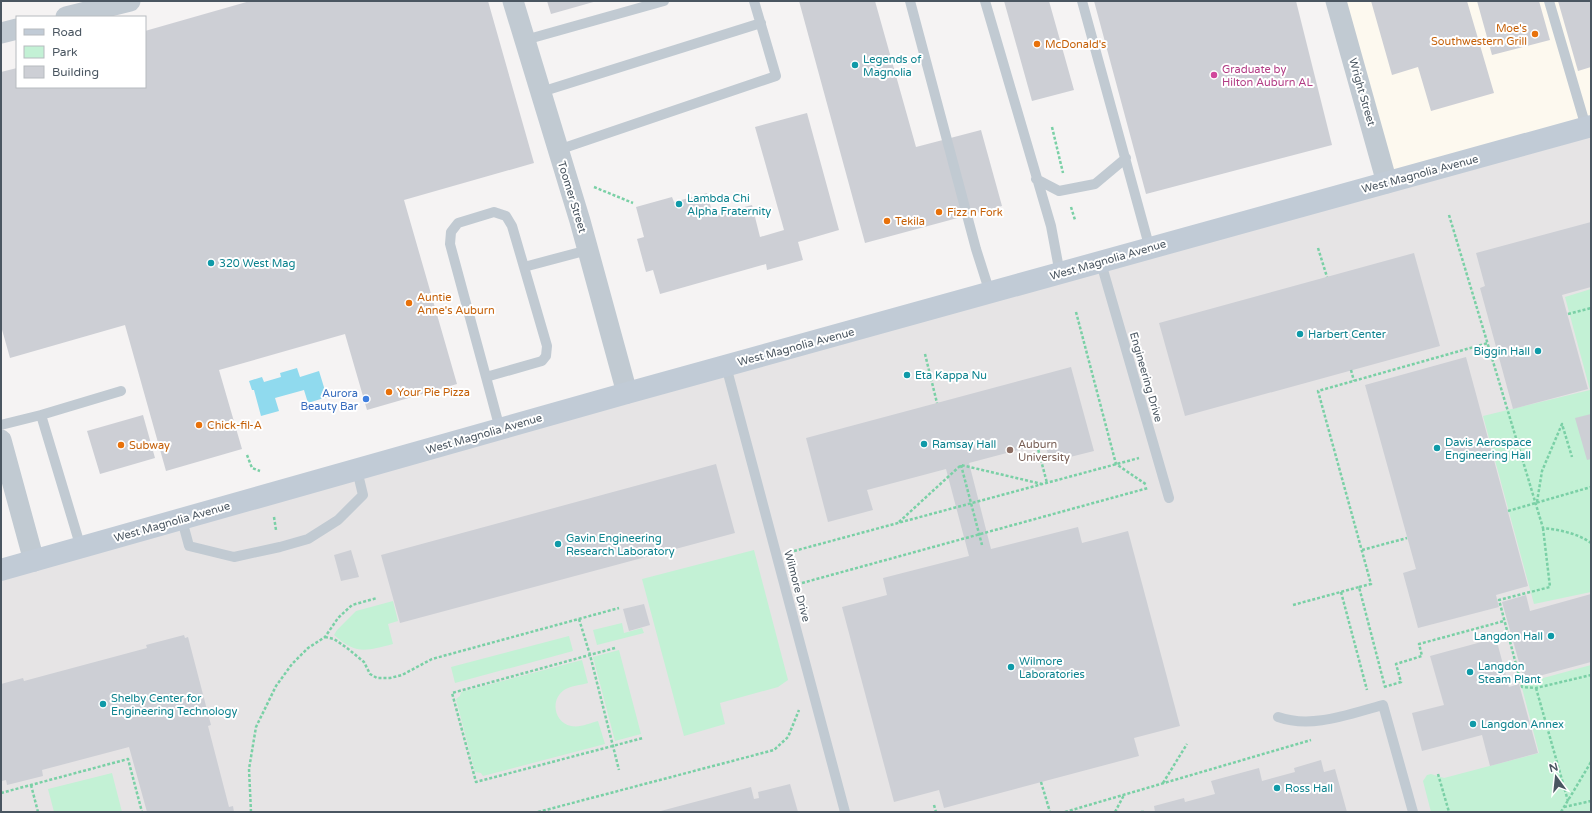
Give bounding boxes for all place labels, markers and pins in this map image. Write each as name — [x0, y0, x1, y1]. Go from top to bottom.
place label: Moe's Southwestern Grill — [1431, 22, 1527, 48]
marker: Moe's Southwestern Grill — [1530, 29, 1540, 39]
place label: McDonald's — [1045, 38, 1106, 51]
marker: McDonald's — [1032, 39, 1042, 49]
place label: Legends of Magnolia — [863, 53, 922, 79]
marker: Legends of Magnolia — [850, 60, 860, 70]
place label: Graduate by Hilton Auburn AL — [1222, 63, 1313, 89]
marker: Graduate by Hilton Auburn AL — [1209, 70, 1219, 80]
place label: Lambda Chi Alpha Fraternity — [687, 192, 771, 218]
marker: Lambda Chi Alpha Fraternity — [674, 199, 684, 209]
place label: Fizz n Fork — [947, 206, 1003, 219]
marker: Fizz n Fork — [934, 207, 944, 217]
place label: Tekila — [895, 215, 925, 228]
marker: Tekila — [882, 216, 892, 226]
place label: 320 West Mag — [219, 257, 296, 270]
marker: 320 West Mag — [206, 258, 216, 268]
place label: Auntie Anne's Auburn — [417, 291, 495, 317]
marker: Auntie Anne's Auburn — [404, 298, 414, 308]
place label: Harbert Center — [1308, 328, 1387, 341]
marker: Harbert Center — [1295, 329, 1305, 339]
place label: Biggin Hall — [1474, 345, 1530, 358]
marker: Biggin Hall — [1533, 346, 1543, 356]
place label: Eta Kappa Nu — [915, 369, 987, 382]
marker: Eta Kappa Nu — [902, 370, 912, 380]
place label: Your Pie Pizza — [397, 386, 470, 399]
place label: Aurora Beauty Bar — [300, 387, 359, 413]
marker: Your Pie Pizza — [384, 387, 394, 397]
marker: Aurora Beauty Bar — [361, 394, 371, 404]
place label: Chick-fil-A — [207, 419, 262, 432]
marker: Chick-fil-A — [194, 420, 204, 430]
place label: Davis Aerospace Engineering Hall — [1445, 436, 1531, 462]
place label: Ramsay Hall — [932, 438, 996, 451]
place label: Auburn University — [1018, 438, 1070, 464]
place label: Subway — [129, 439, 170, 452]
marker: Ramsay Hall — [919, 439, 929, 449]
marker: Subway — [116, 440, 126, 450]
marker: Davis Aerospace Engineering Hall — [1432, 443, 1442, 453]
marker: Auburn University — [1005, 445, 1015, 455]
place label: Gavin Engineering Research Laboratory — [566, 532, 675, 558]
marker: Gavin Engineering Research Laboratory — [553, 539, 563, 549]
place label: Langdon Hall — [1474, 630, 1543, 643]
marker: Langdon Hall — [1546, 631, 1556, 641]
place label: Wilmore Laboratories — [1019, 655, 1085, 681]
place label: Langdon Steam Plant — [1478, 660, 1541, 686]
marker: Wilmore Laboratories — [1006, 662, 1016, 672]
marker: Langdon Steam Plant — [1465, 667, 1475, 677]
place label: Shelby Center for Engineering Technology — [111, 692, 237, 718]
marker: Shelby Center for Engineering Technology — [98, 699, 108, 709]
place label: Langdon Annex — [1481, 718, 1564, 731]
marker: Langdon Annex — [1468, 719, 1478, 729]
place label: Ross Hall — [1285, 782, 1333, 795]
marker: Ross Hall — [1272, 783, 1282, 793]

